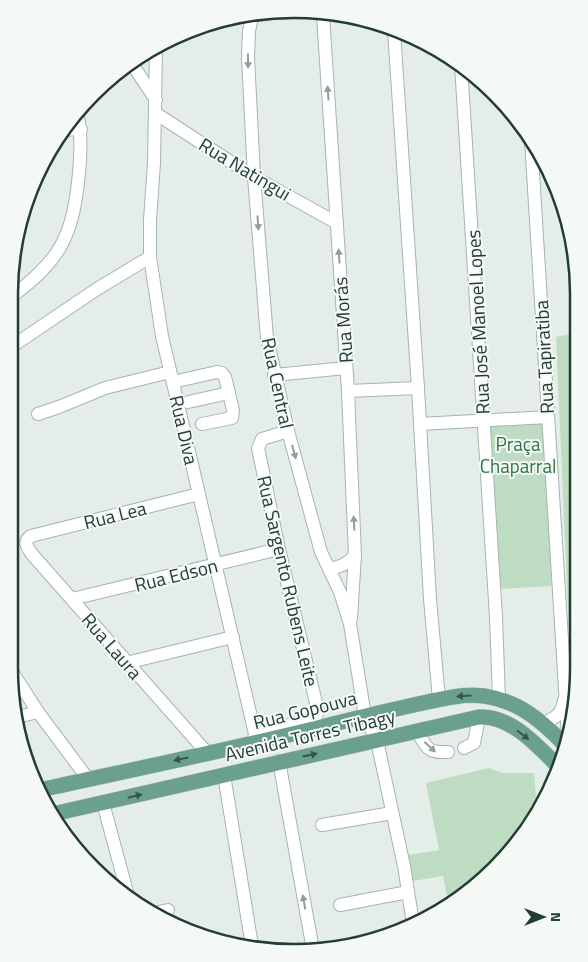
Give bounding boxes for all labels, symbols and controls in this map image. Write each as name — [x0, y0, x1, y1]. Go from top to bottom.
one-way arrow — [244, 53, 252, 69]
one-way arrow — [324, 85, 332, 101]
street label: Rua Natingui — [194, 130, 297, 207]
one-way arrow — [254, 215, 262, 231]
street label: Rua José Manoel Lopes — [458, 229, 497, 415]
one-way arrow — [335, 247, 343, 263]
street label: Rua Morás — [325, 276, 360, 364]
street label: Rua Tapiratiba — [526, 299, 561, 415]
street label: Rua Central — [255, 335, 302, 431]
street label: Rua Diva — [162, 392, 207, 468]
park label: Praça Chaparral — [480, 429, 556, 480]
one-way arrow — [290, 444, 298, 459]
street label: Rua Sargento Rubens Leite — [250, 473, 327, 689]
street label: Rua Lea — [81, 493, 150, 536]
one-way arrow — [350, 514, 358, 530]
street label: Rua Edson — [131, 550, 221, 599]
street label: Rua Laura — [75, 606, 150, 686]
street label: Rua Gopouva — [250, 683, 360, 736]
one-way arrow — [455, 692, 471, 700]
street label: Avenida Torres Tibagy — [222, 701, 398, 768]
one-way arrow — [516, 730, 530, 740]
one-way arrow — [423, 741, 435, 753]
one-way arrow — [302, 751, 318, 759]
one-way arrow — [173, 756, 189, 764]
one-way arrow — [127, 792, 142, 800]
north arrow — [518, 892, 568, 942]
one-way arrow — [300, 894, 308, 910]
text: N — [546, 912, 567, 922]

